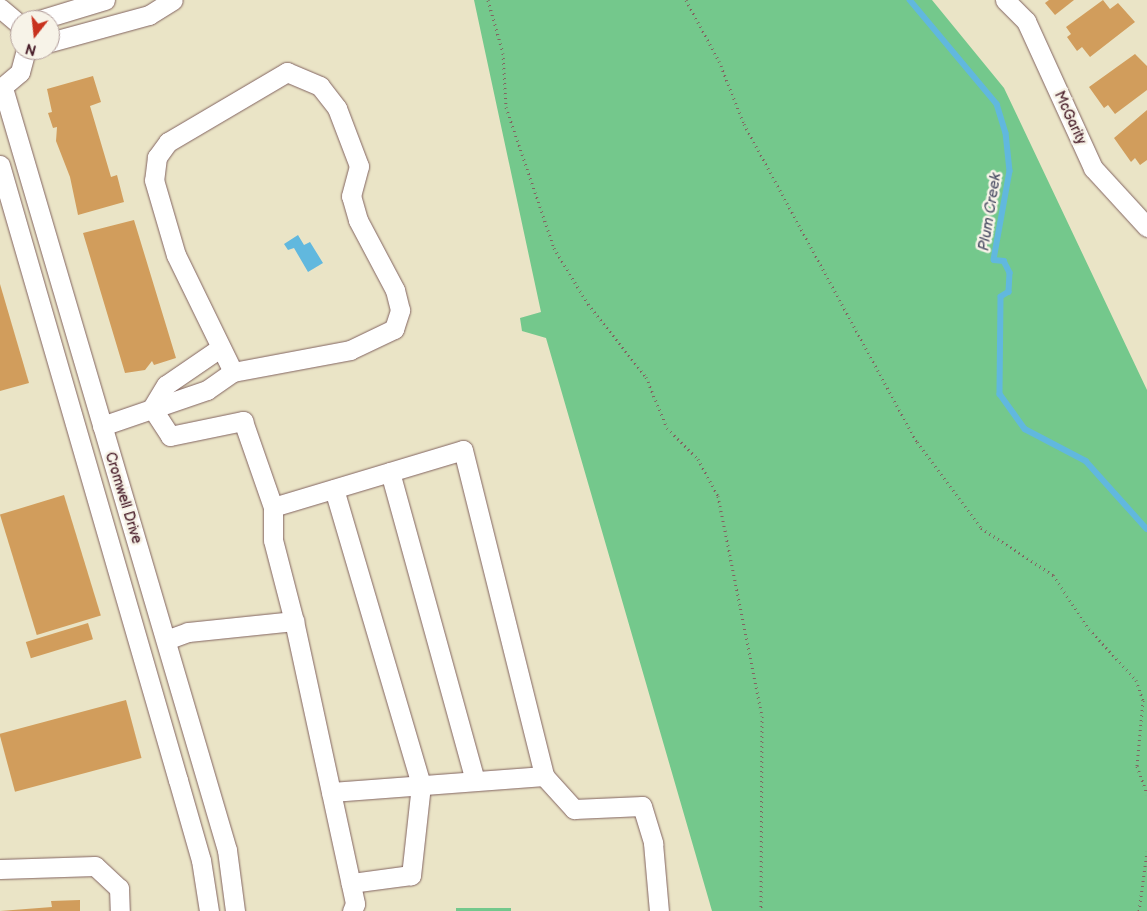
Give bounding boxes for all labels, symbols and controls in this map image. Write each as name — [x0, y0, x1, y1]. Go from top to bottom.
north arrow — [10, 10, 60, 60]
text: N — [24, 39, 38, 59]
street label: McGarity — [1050, 89, 1090, 147]
water label: Plum Creek — [975, 172, 1005, 252]
street label: Cromwell Drive — [101, 450, 145, 546]

